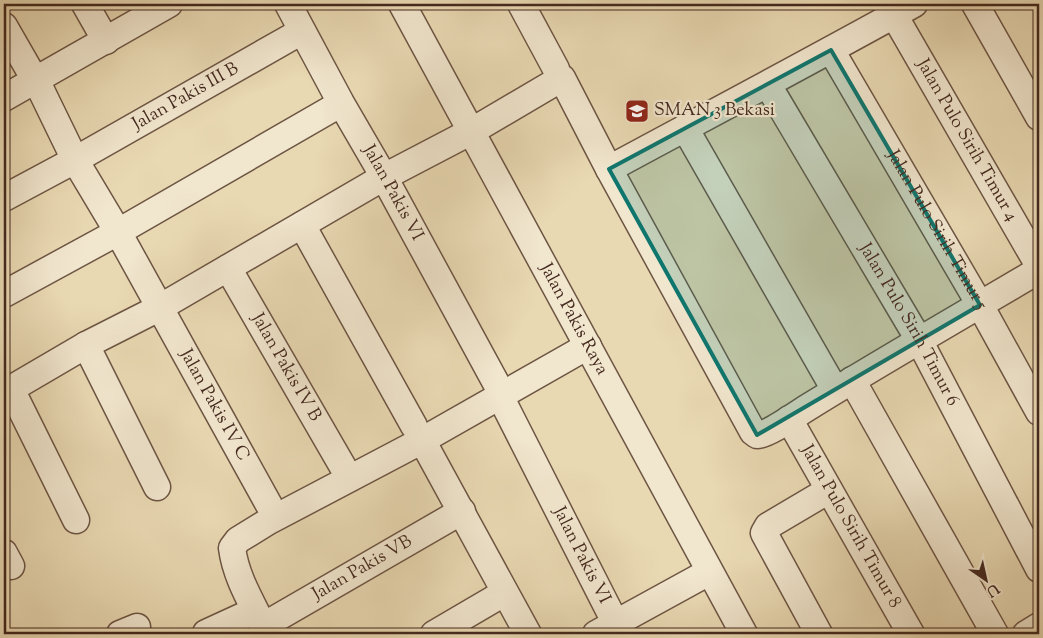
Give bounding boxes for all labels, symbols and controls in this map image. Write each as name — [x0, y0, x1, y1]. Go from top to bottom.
street label: Jalan Pulo Sirih Timur 4 — [909, 54, 1024, 227]
street label: Jalan Pakis III B — [127, 56, 244, 138]
school or university icon: SMAN 3 Bekasi — [624, 98, 650, 124]
place label: SMAN 3 Bekasi — [654, 98, 775, 124]
street label: Jalan Pakis VI — [355, 139, 429, 246]
street label: Jalan Pulo Sirih Timur 5 — [879, 145, 993, 315]
street label: Jalan Pulo Sirih Timur 6 — [851, 238, 965, 411]
street label: Jalan Pakis Raya — [532, 258, 614, 380]
street label: Jalan Pakis IV B — [243, 308, 327, 426]
street label: Jalan Pakis IV C — [172, 344, 255, 466]
street label: Jalan Pulo Sirih Timur 8 — [793, 440, 907, 613]
street label: Jalan Pakis VI — [545, 502, 617, 609]
street label: Jalan Pakis VB — [307, 529, 417, 608]
north arrow — [960, 556, 1010, 606]
text: U — [981, 578, 1002, 601]

